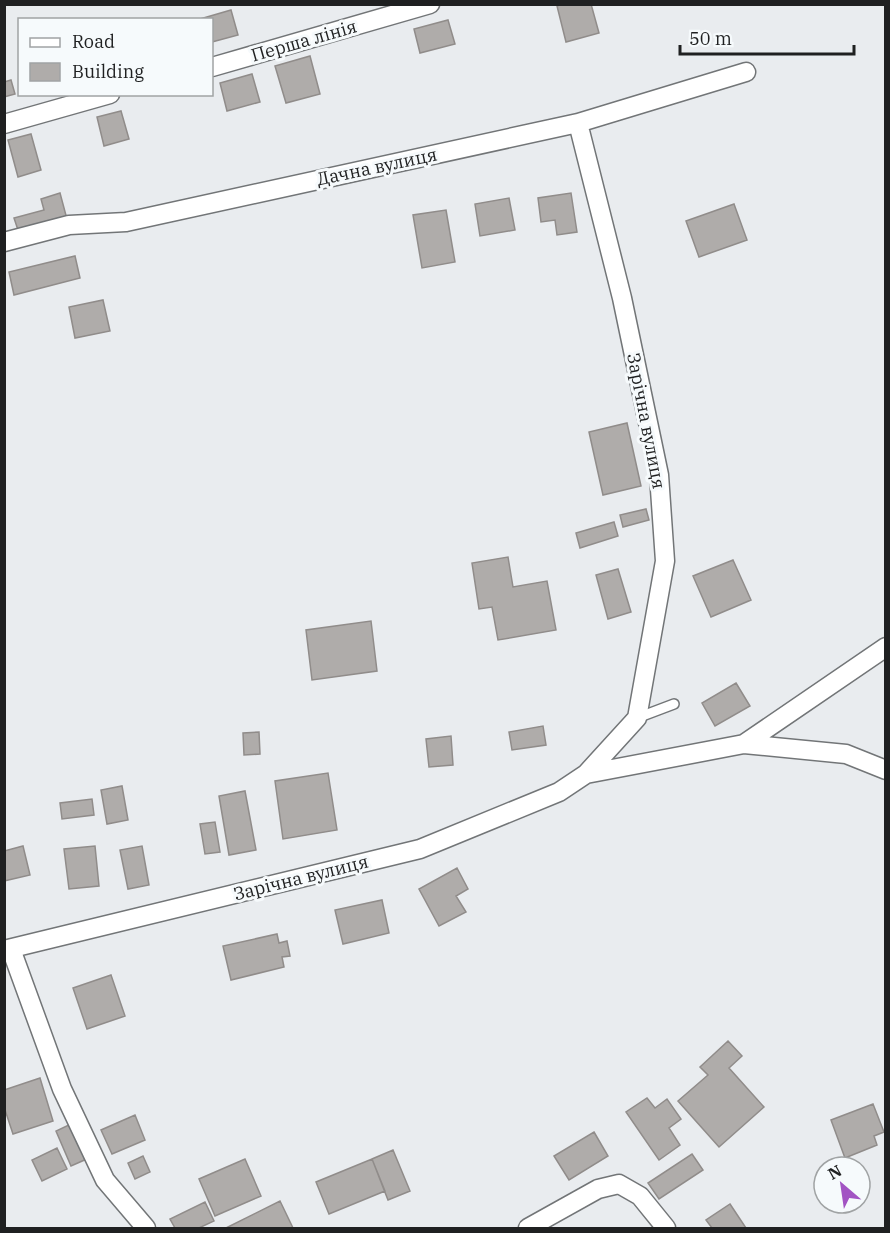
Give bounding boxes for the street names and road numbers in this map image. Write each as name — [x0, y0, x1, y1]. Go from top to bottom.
street label: Перша лінія — [248, 14, 359, 67]
street label: Дачна вулиця — [315, 143, 439, 191]
street label: Зарічна вулиця — [622, 351, 671, 491]
street label: Зарічна вулиця — [231, 850, 371, 905]

